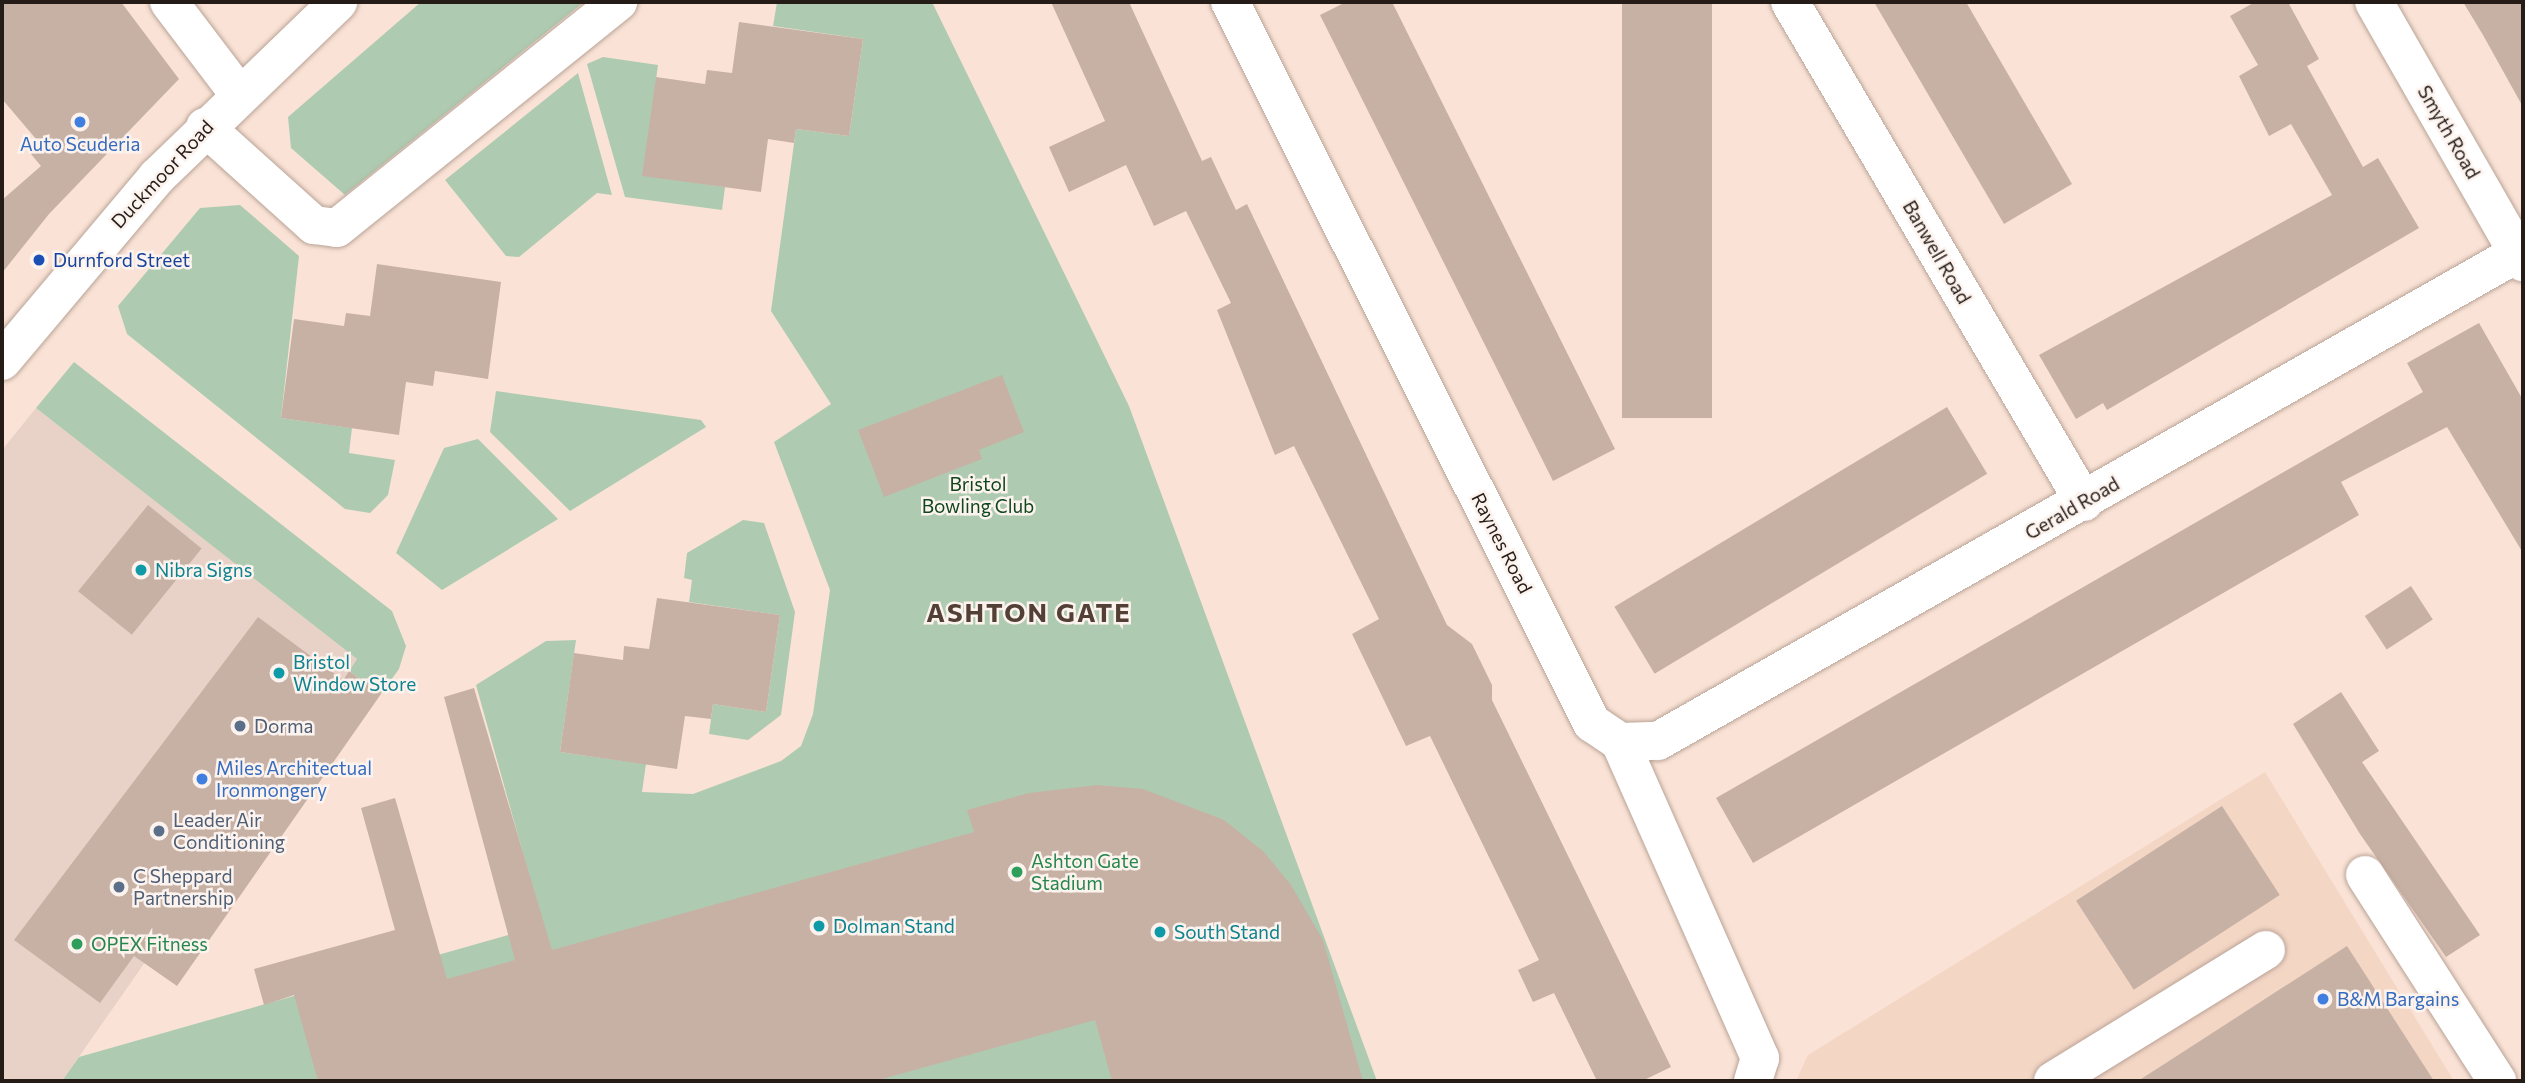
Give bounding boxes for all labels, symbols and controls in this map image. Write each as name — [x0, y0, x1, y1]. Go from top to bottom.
street label: Smyth Road — [2413, 81, 2485, 183]
marker: Auto Scuderia — [72, 114, 88, 130]
street label: Duckmoor Road — [106, 115, 218, 233]
place label: Auto Scuderia — [20, 133, 140, 155]
street label: Banwell Road — [1898, 196, 1976, 308]
place label: Durnford Street — [53, 249, 190, 271]
marker: Durnford Street — [31, 252, 47, 268]
street label: Gerald Road — [2021, 472, 2123, 544]
park label: Bristol Bowling Club — [922, 473, 1034, 517]
street label: Raynes Road — [1467, 489, 1537, 597]
place label: Nibra Signs — [155, 559, 252, 581]
marker: Nibra Signs — [133, 562, 149, 578]
district label: ASHTON GATE — [928, 596, 1130, 628]
place label: Bristol Window Store — [293, 651, 416, 695]
marker: Bristol Window Store — [271, 665, 287, 681]
place label: Dorma — [254, 715, 313, 737]
marker: Dorma — [232, 718, 248, 734]
place label: Miles Architectual Ironmongery — [216, 757, 372, 801]
marker: Miles Architectual Ironmongery — [194, 771, 210, 787]
place label: Leader Air Conditioning — [173, 809, 285, 853]
marker: Leader Air Conditioning — [151, 823, 167, 839]
place label: Ashton Gate Stadium — [1031, 850, 1139, 894]
marker: Ashton Gate Stadium — [1009, 864, 1025, 880]
place label: C Sheppard Partnership — [133, 865, 234, 909]
marker: C Sheppard Partnership — [111, 879, 127, 895]
place label: Dolman Stand — [833, 915, 955, 937]
marker: Dolman Stand — [811, 918, 827, 934]
place label: South Stand — [1174, 921, 1280, 943]
marker: South Stand — [1152, 924, 1168, 940]
place label: OPEX Fitness — [91, 933, 208, 955]
marker: OPEX Fitness — [69, 936, 85, 952]
place label: B&M Bargains — [2337, 988, 2459, 1010]
marker: B&M Bargains — [2315, 991, 2331, 1007]

